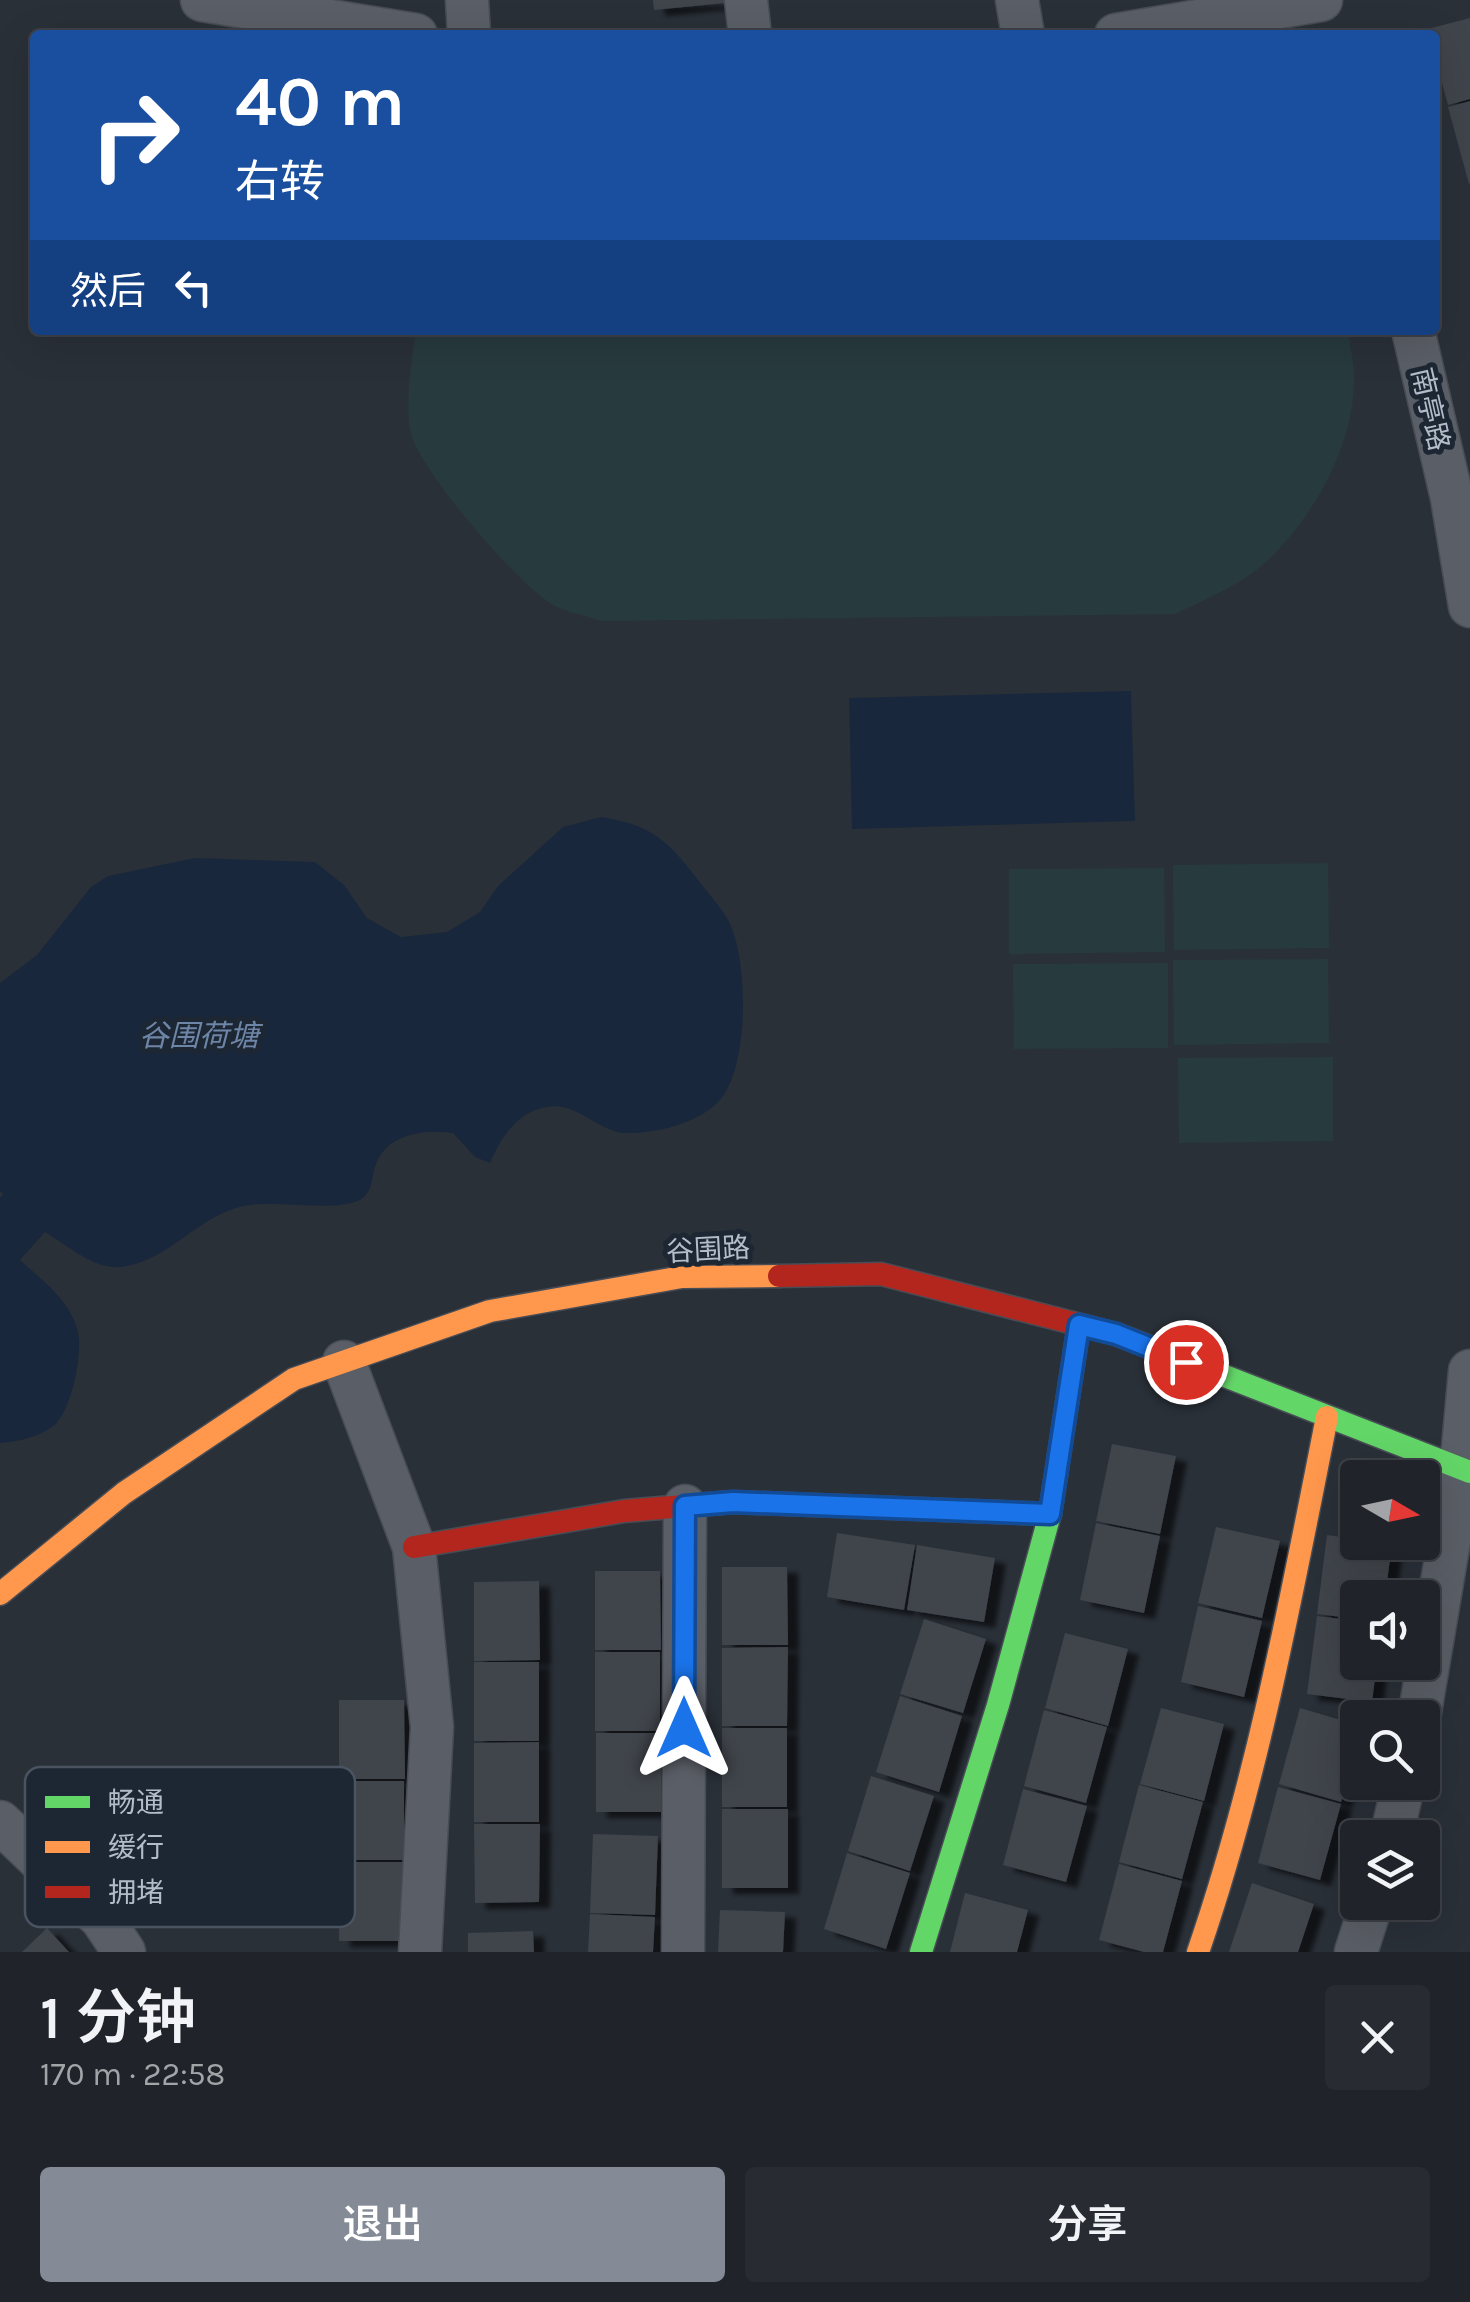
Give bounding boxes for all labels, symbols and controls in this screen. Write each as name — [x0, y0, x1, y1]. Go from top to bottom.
text: 40 m — [235, 61, 405, 143]
icon: right — [70, 70, 200, 200]
text: 右转 — [235, 156, 325, 208]
icon: left — [166, 260, 221, 315]
text: 然后 — [70, 269, 146, 314]
street label: 南亭路 — [1405, 364, 1456, 454]
water label: 谷围荷塘 — [139, 1018, 264, 1054]
street label: 谷围路 — [665, 1231, 751, 1268]
pin — [1144, 1320, 1229, 1405]
icon: arrive — [1159, 1335, 1214, 1390]
north arrow — [1340, 1460, 1440, 1560]
map controls — [1340, 1460, 1440, 1920]
button: sound — [1340, 1580, 1440, 1680]
position arrow — [632, 1676, 736, 1780]
button: search — [1340, 1700, 1440, 1800]
legend — [25, 1767, 355, 1927]
text: 畅通 — [108, 1786, 164, 1819]
button: layers — [1340, 1820, 1440, 1920]
text: 缓行 — [108, 1831, 164, 1864]
text: 拥堵 — [108, 1876, 164, 1909]
text: 1 分钟 — [40, 1983, 196, 2053]
button: close — [1325, 1985, 1430, 2090]
text: 170 m · 22:58 — [40, 2056, 225, 2093]
button: 退出 — [40, 2167, 725, 2282]
button: 分享 — [745, 2167, 1430, 2282]

